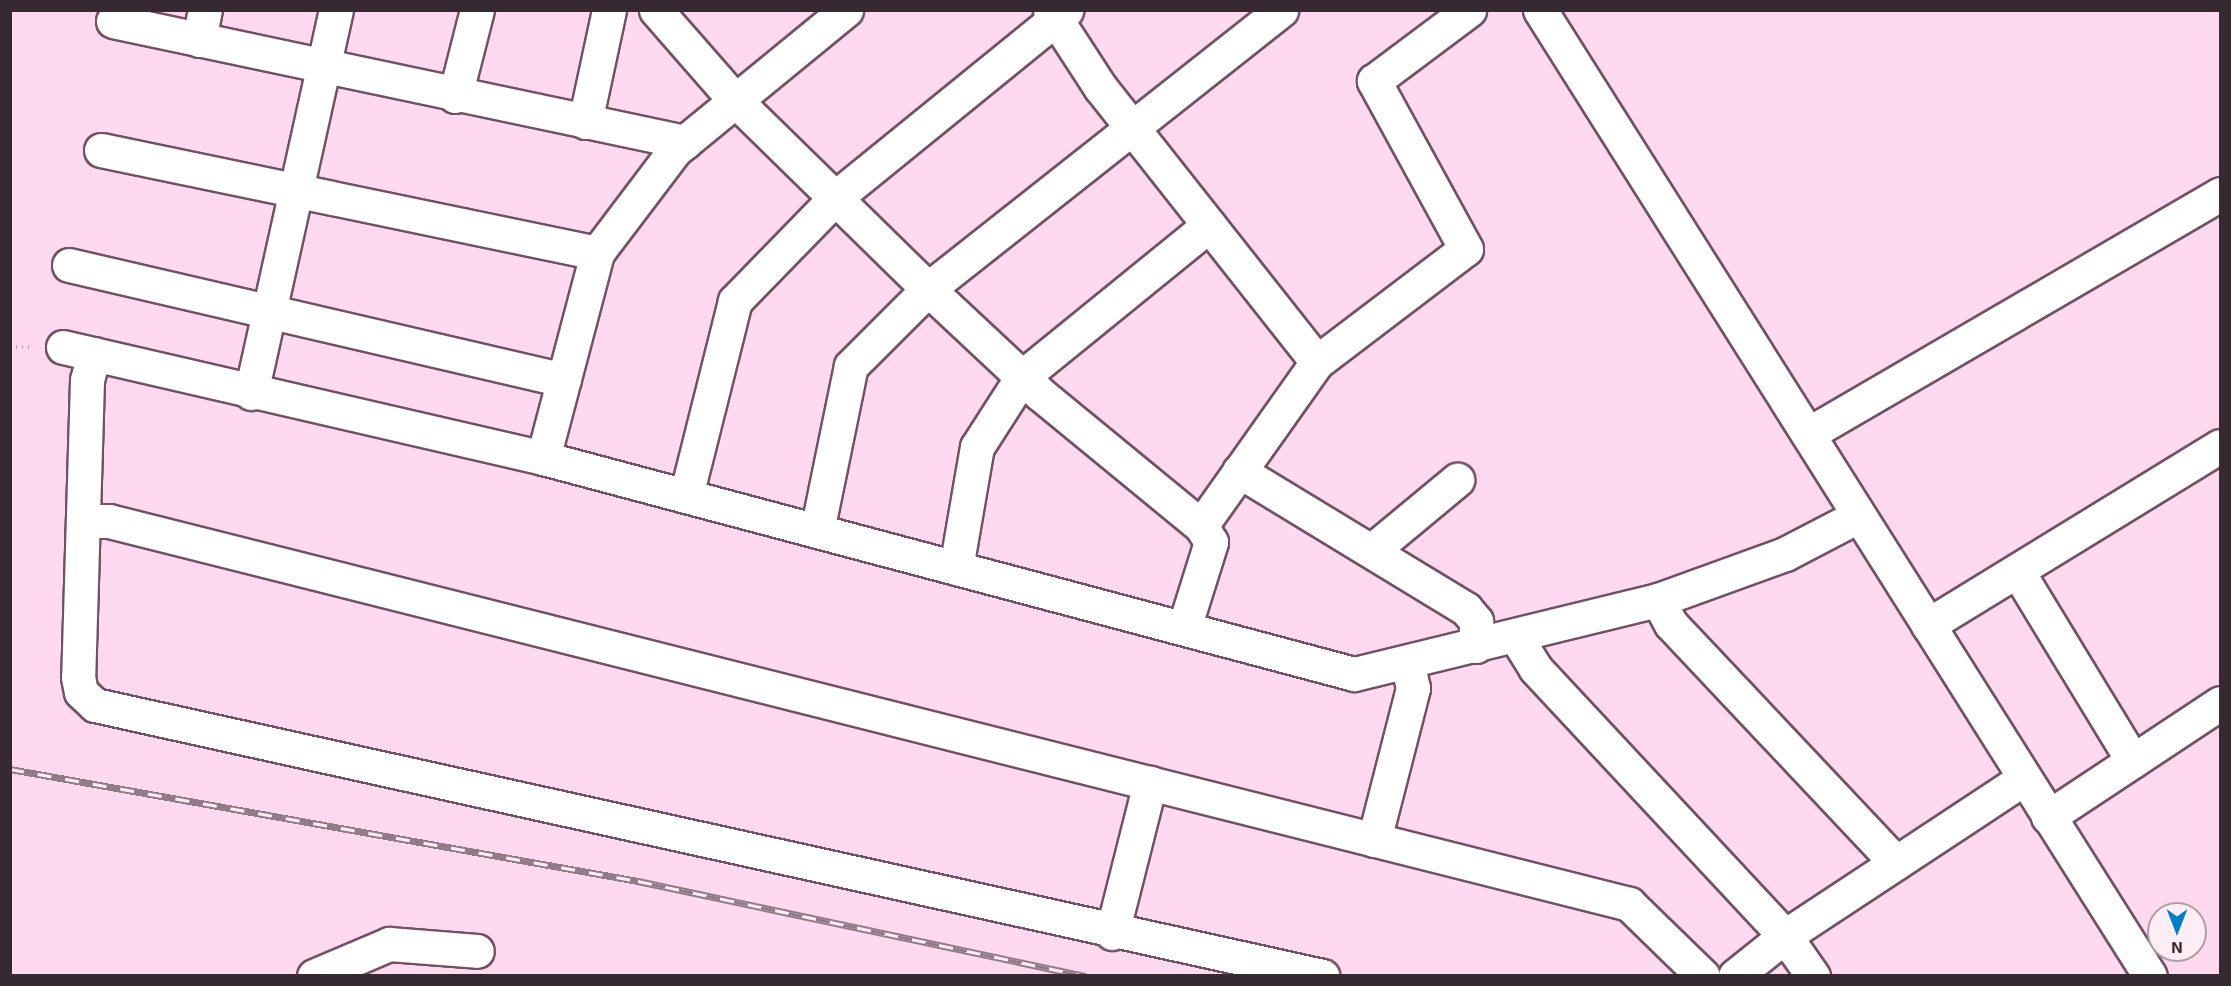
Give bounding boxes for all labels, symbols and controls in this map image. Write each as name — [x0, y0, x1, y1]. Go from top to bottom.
north arrow — [2147, 902, 2207, 962]
text: N — [2171, 939, 2183, 958]

